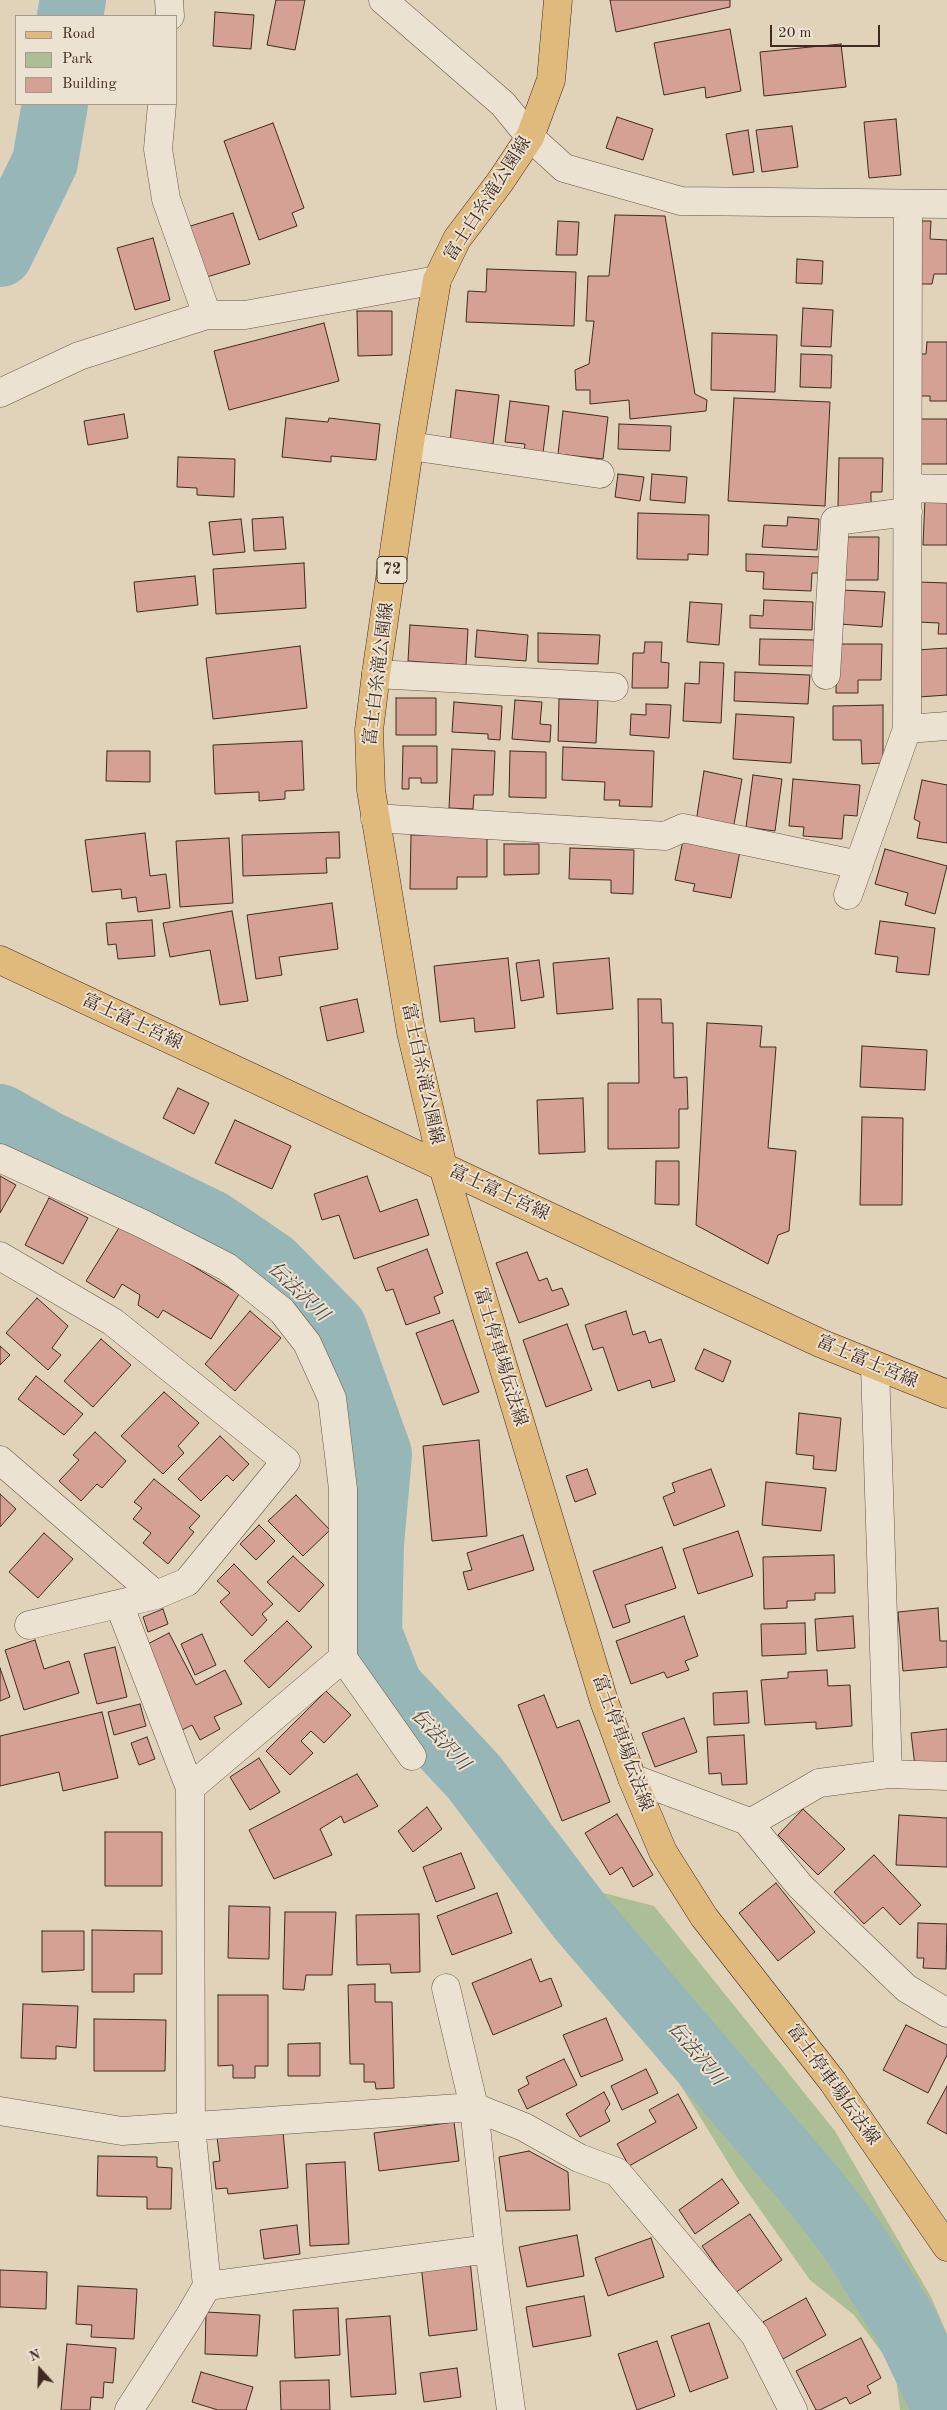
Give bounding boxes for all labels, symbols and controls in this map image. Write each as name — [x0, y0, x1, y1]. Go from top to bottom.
legend — [15, 15, 178, 105]
scale bar — [772, 15, 882, 47]
text: 20 m — [778, 26, 812, 41]
text: Road — [62, 27, 95, 42]
text: Park — [62, 52, 93, 67]
text: Building — [62, 77, 117, 92]
street label: 富士白糸滝公園線 — [440, 133, 536, 265]
road number: 72 — [377, 556, 407, 584]
street label: 富士白糸滝公園線 — [360, 601, 398, 747]
street label: 富士富士宮線 — [78, 989, 186, 1055]
street label: 富士白糸滝公園線 — [396, 1001, 448, 1147]
street label: 富士富士宮線 — [445, 1160, 553, 1226]
water label: 伝法沢川 — [263, 1257, 333, 1327]
street label: 富士停車場伝法線 — [469, 1285, 531, 1429]
street label: 富士富士宮線 — [813, 1331, 921, 1393]
street label: 富士停車場伝法線 — [587, 1672, 657, 1814]
water label: 伝法沢川 — [406, 1704, 474, 1776]
water label: 伝法沢川 — [663, 2018, 729, 2090]
street label: 富士停車場伝法線 — [782, 2020, 884, 2150]
north arrow — [15, 2345, 65, 2395]
text: N — [27, 2347, 42, 2364]

